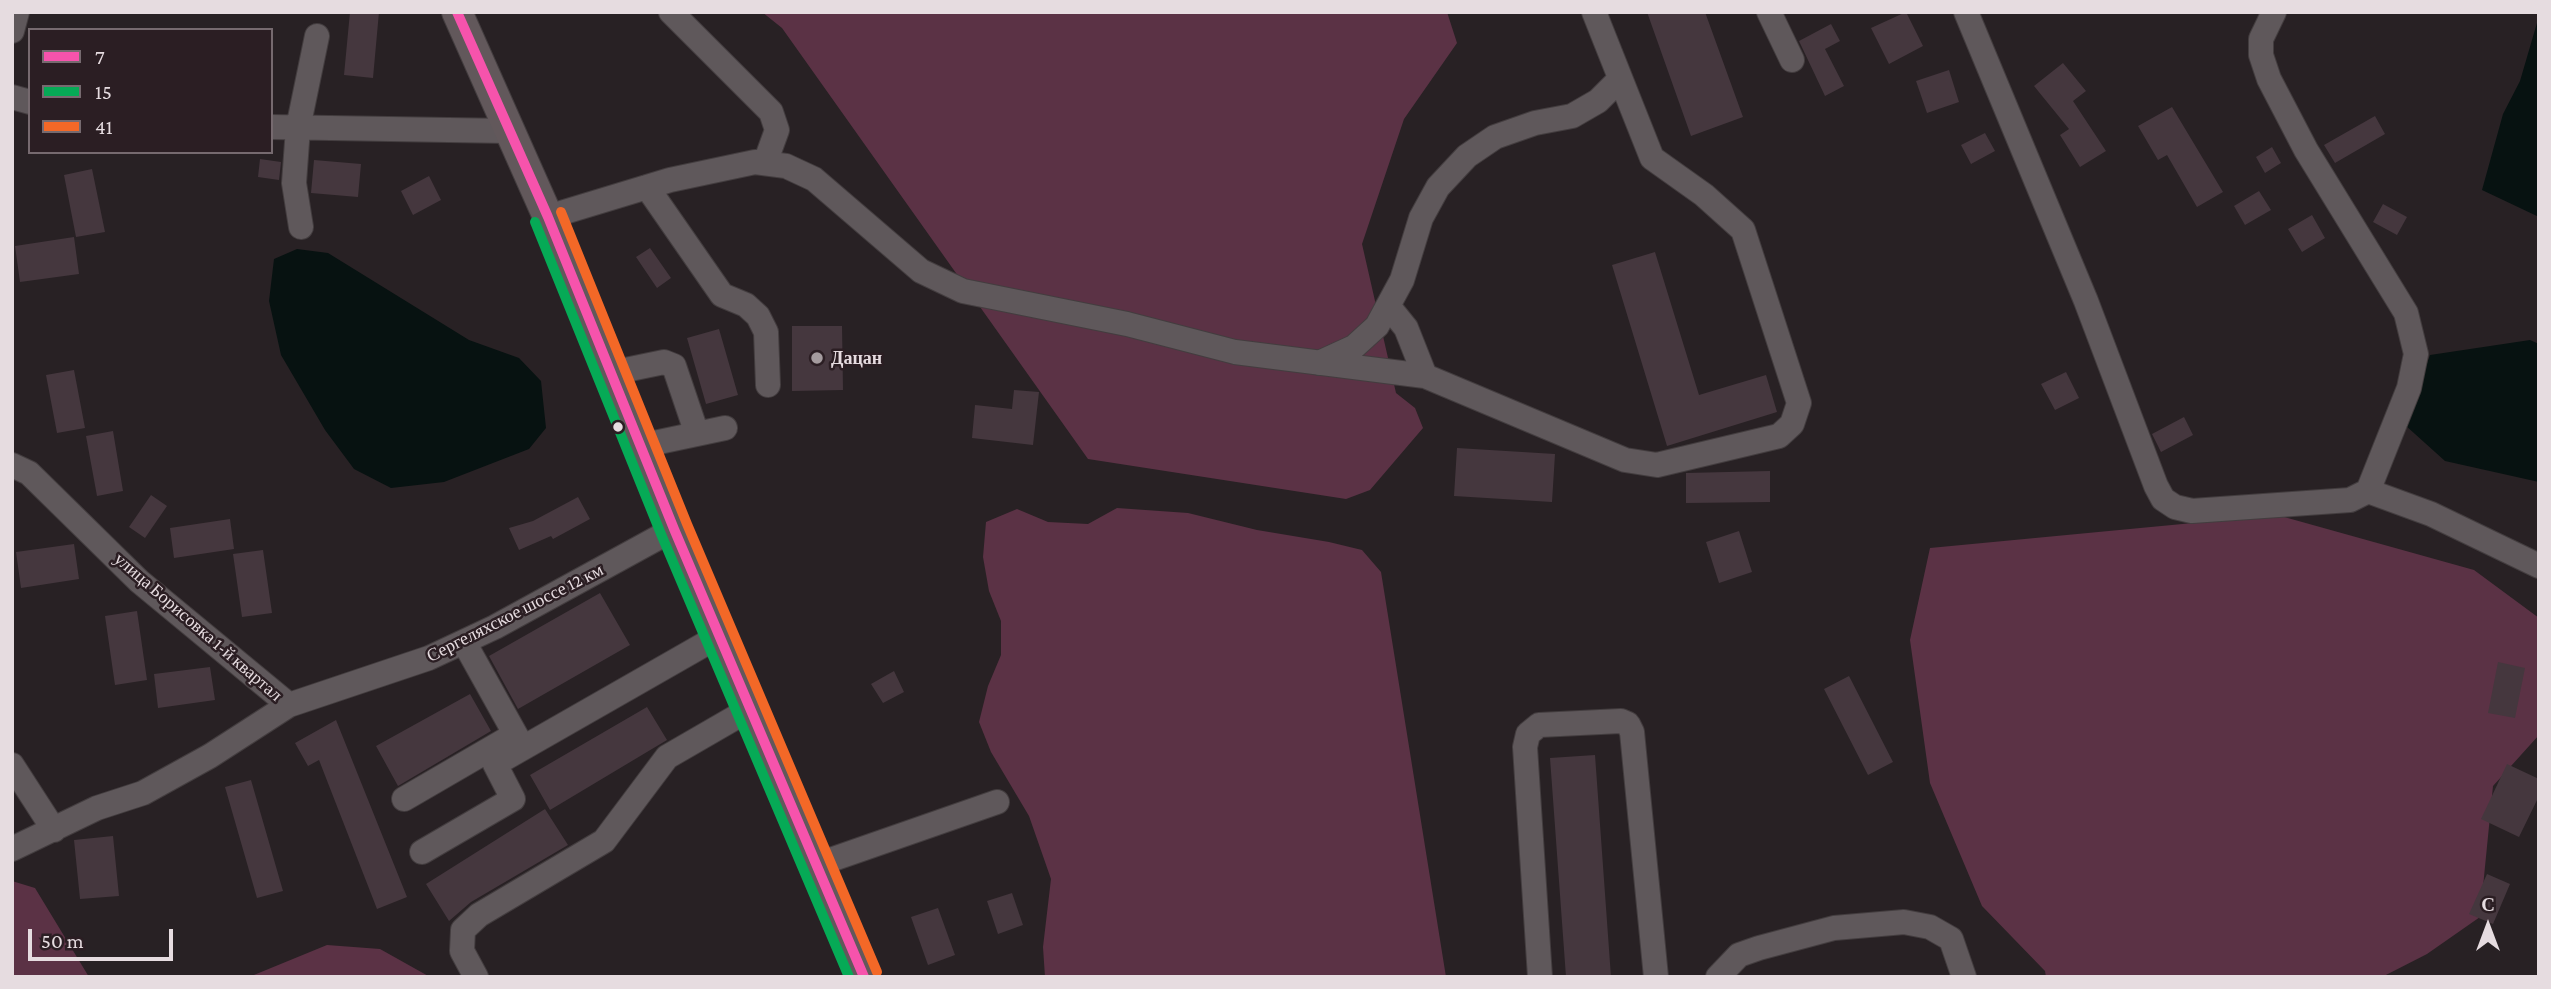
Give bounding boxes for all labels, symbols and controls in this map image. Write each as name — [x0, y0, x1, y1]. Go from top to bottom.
legend — [28, 28, 273, 154]
text: 7 — [95, 45, 105, 69]
text: 15 — [95, 80, 112, 104]
text: 41 — [95, 115, 113, 139]
place label: Дацан — [831, 347, 882, 369]
marker: Дацан — [809, 350, 825, 366]
unlabelled marker — [611, 420, 625, 434]
street label: улица Борисовка 1-й квартал — [110, 548, 286, 706]
street label: Сергеляхское шоссе 12 км — [423, 559, 607, 667]
north arrow — [2453, 891, 2523, 961]
text: С — [2481, 894, 2495, 915]
scale bar — [32, 916, 177, 960]
text: 50 m — [41, 929, 84, 953]

